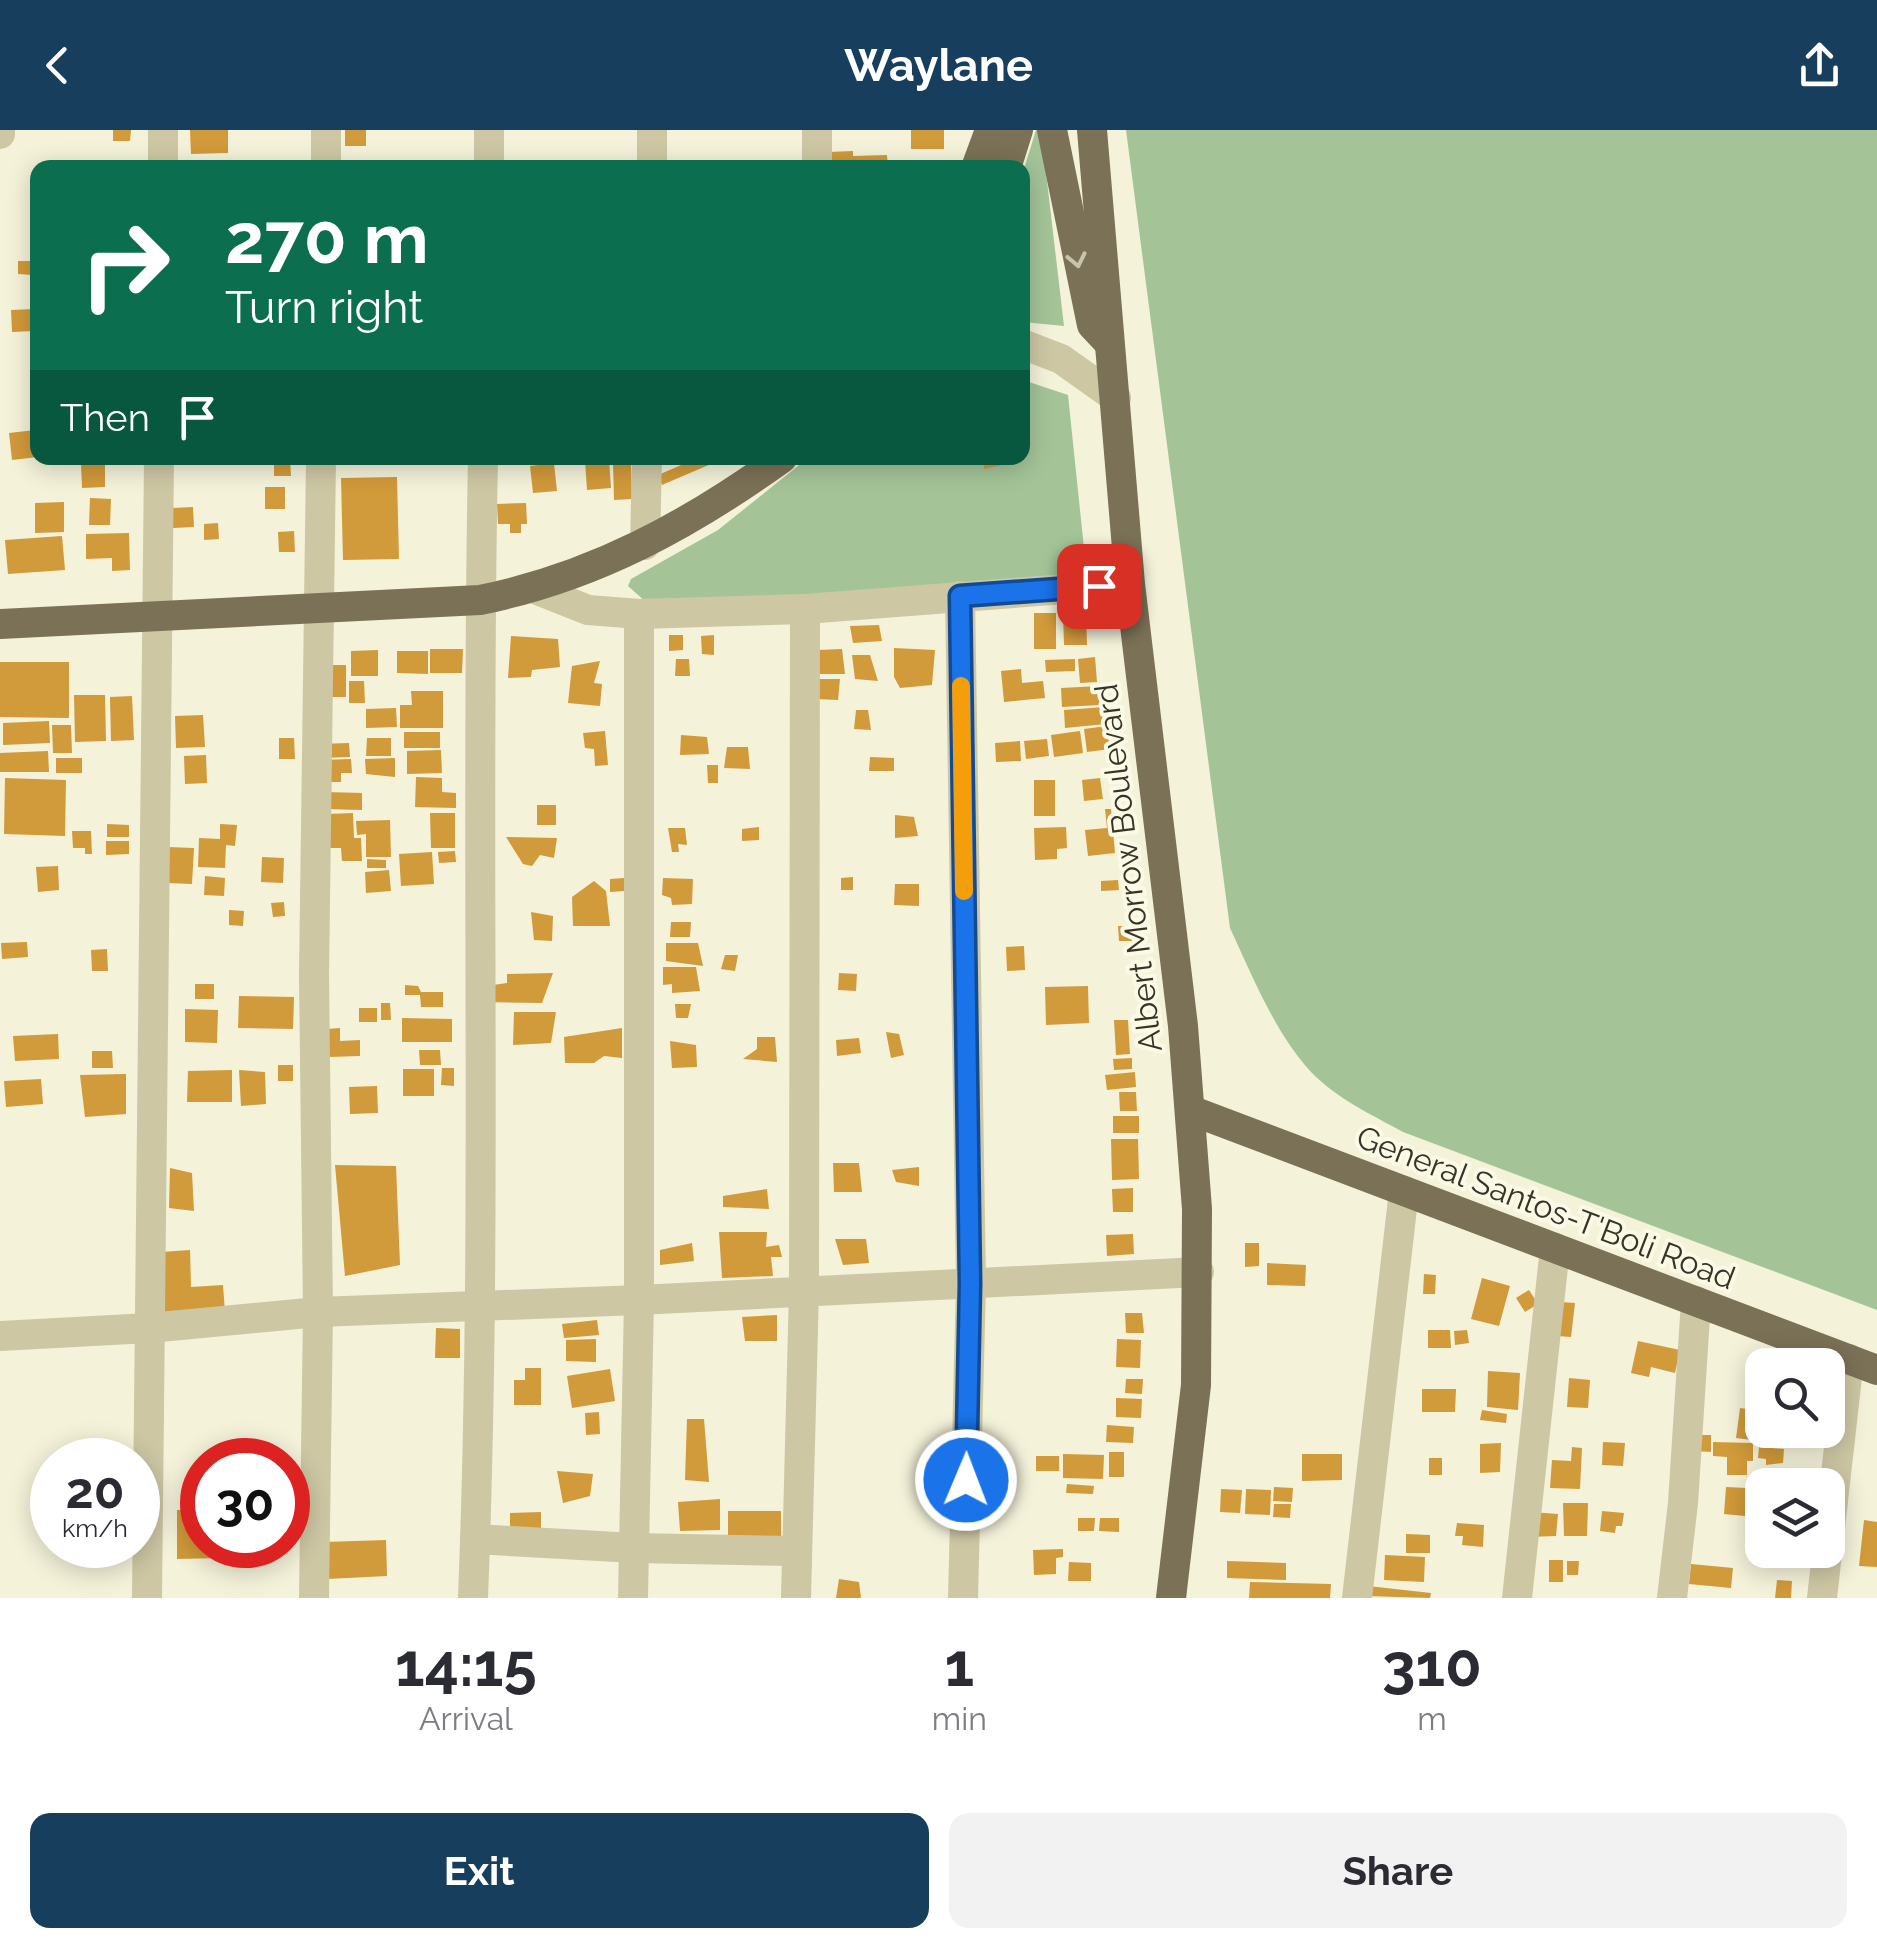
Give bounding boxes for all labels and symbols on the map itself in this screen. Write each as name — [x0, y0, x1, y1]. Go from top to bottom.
one-way arrow — [1065, 251, 1086, 268]
pin — [1057, 544, 1142, 629]
street label: Albert Morrow Boulevard — [1087, 682, 1169, 1054]
street label: General Santos-T'Boli Road — [1352, 1118, 1740, 1296]
position arrow — [914, 1428, 1018, 1532]
speed limit sign: 30 — [180, 1438, 310, 1568]

